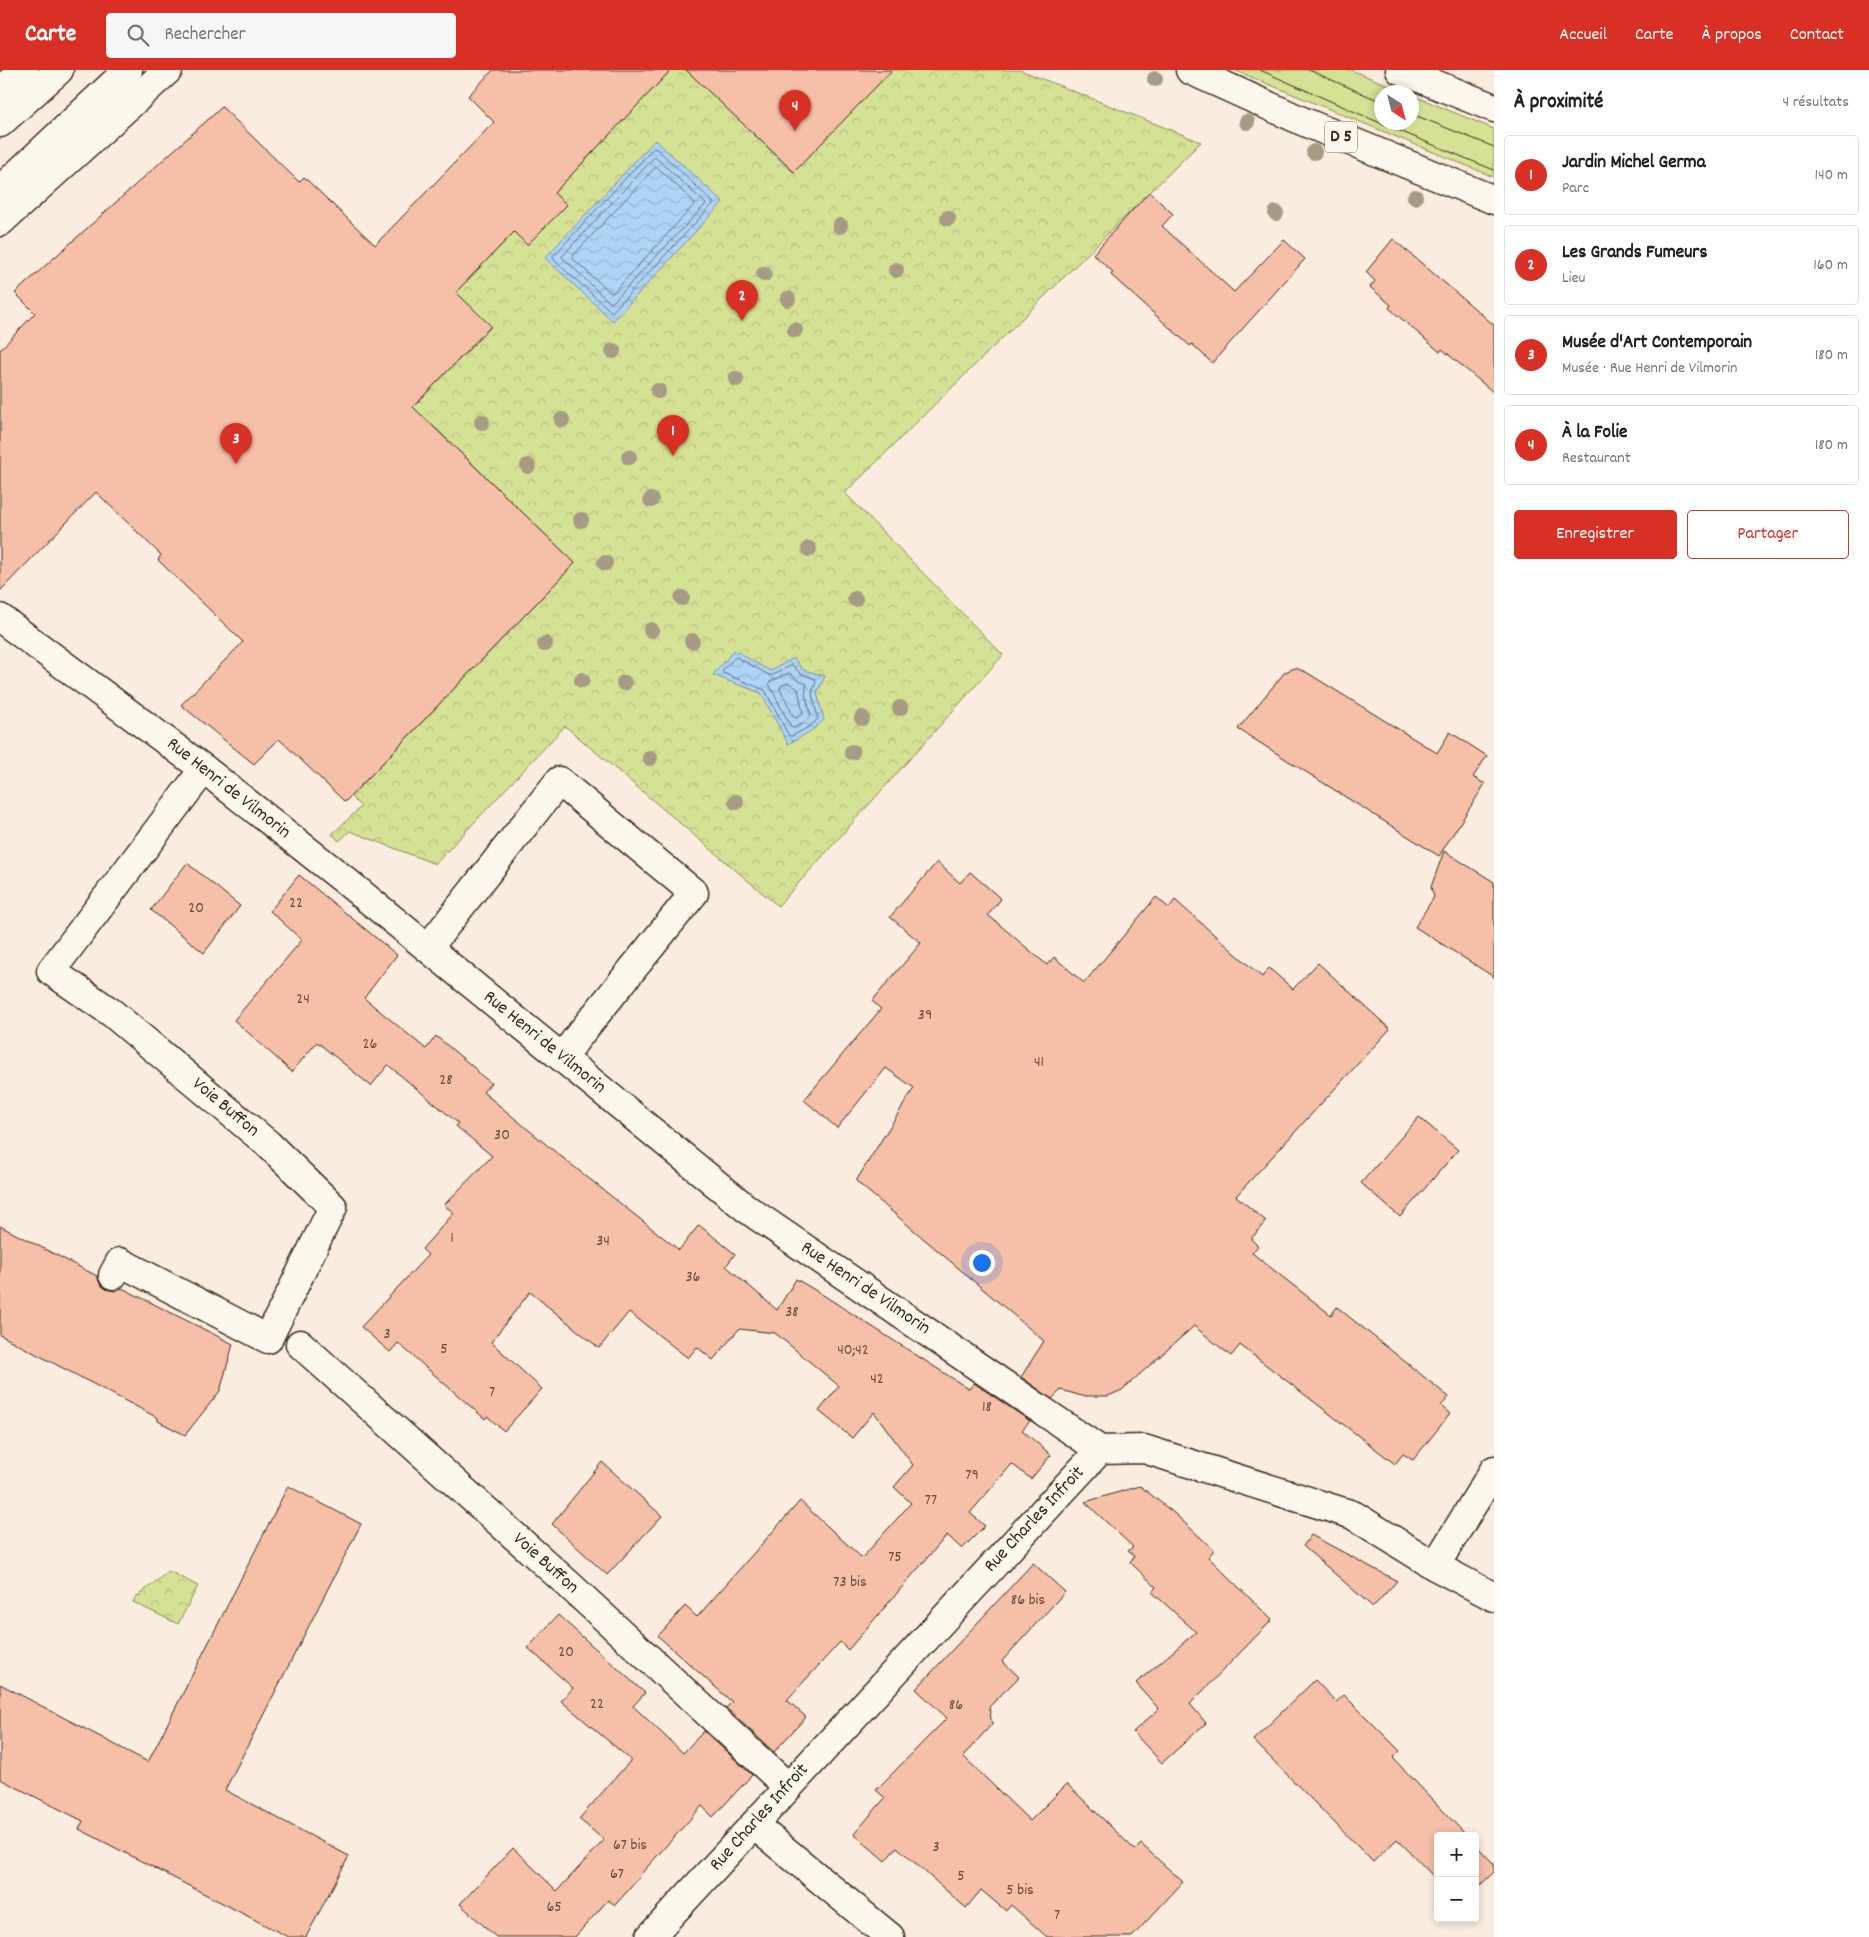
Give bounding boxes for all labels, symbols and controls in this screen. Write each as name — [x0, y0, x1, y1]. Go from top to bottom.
search box — [106, 13, 456, 58]
text: Carte — [25, 18, 76, 52]
icon: search — [124, 21, 152, 49]
text: Rechercher — [164, 22, 246, 49]
text: Accueil — [1559, 23, 1607, 48]
text: Carte — [1635, 23, 1674, 48]
text: À propos — [1702, 23, 1762, 48]
text: Contact — [1790, 23, 1844, 48]
north arrow — [1374, 85, 1419, 130]
text: À proximité — [1514, 88, 1603, 118]
pin: 4 — [779, 90, 811, 131]
text: 4 résultats — [1782, 91, 1849, 114]
road number: D 5 — [1325, 122, 1357, 152]
text: Jardin Michel Germa — [1562, 150, 1706, 177]
text: 1 — [1529, 164, 1533, 187]
text: 140 m — [1814, 164, 1848, 187]
text: Parc — [1562, 177, 1589, 200]
text: Les Grands Fumeurs — [1562, 240, 1707, 267]
text: 2 — [1528, 254, 1535, 277]
text: 160 m — [1813, 254, 1848, 277]
text: Lieu — [1562, 267, 1585, 290]
pin: 2 — [726, 280, 758, 321]
text: Musée d'Art Contemporain — [1562, 330, 1752, 357]
text: 3 — [1527, 344, 1535, 367]
text: 180 m — [1815, 344, 1848, 367]
text: Musée · Rue Henri de Vilmorin — [1562, 357, 1738, 380]
pin: 1 — [657, 415, 689, 456]
text: À la Folie — [1562, 420, 1627, 447]
pin: 3 — [220, 423, 252, 464]
text: 4 — [1528, 434, 1534, 457]
text: 180 m — [1815, 434, 1848, 457]
text: Restaurant — [1562, 447, 1631, 470]
button: Enregistrer — [1514, 510, 1677, 559]
button: Partager — [1687, 510, 1849, 559]
street label: Rue Henri de Vilmorin — [160, 732, 296, 846]
house number: 22 — [289, 892, 303, 915]
house number: 20 — [188, 897, 204, 920]
street label: Rue Henri de Vilmorin — [477, 985, 611, 1101]
house number: 24 — [296, 988, 310, 1011]
house number: 39 — [918, 1004, 932, 1027]
house number: 26 — [363, 1033, 378, 1056]
house number: 41 — [1034, 1051, 1044, 1074]
house number: 28 — [439, 1069, 453, 1092]
street label: Voie Buffon — [185, 1072, 265, 1144]
house number: 30 — [494, 1124, 510, 1147]
house number: 1 — [450, 1227, 454, 1250]
house number: 34 — [596, 1230, 610, 1253]
street label: Rue Henri de Vilmorin — [795, 1235, 935, 1343]
your location — [969, 1250, 995, 1276]
house number: 36 — [686, 1266, 701, 1289]
house number: 38 — [785, 1301, 799, 1324]
house number: 3 — [383, 1323, 391, 1346]
house number: 5 — [440, 1338, 448, 1361]
house number: 40;42 — [837, 1339, 869, 1362]
house number: 42 — [870, 1368, 884, 1391]
house number: 7 — [489, 1381, 495, 1404]
house number: 18 — [982, 1396, 992, 1419]
street label: Rue Charles Infroit — [978, 1461, 1092, 1579]
house number: 79 — [965, 1464, 979, 1487]
house number: 77 — [925, 1489, 937, 1512]
street label: Voie Buffon — [506, 1527, 584, 1601]
house number: 75 — [888, 1546, 902, 1569]
house number: 73 bis — [833, 1571, 867, 1594]
house number: 86 bis — [1011, 1589, 1046, 1612]
house number: 20 — [558, 1641, 574, 1664]
house number: 22 — [590, 1693, 604, 1716]
house number: 86 — [949, 1694, 963, 1717]
street label: Rue Charles Infroit — [704, 1758, 816, 1878]
map controls — [1434, 1832, 1479, 1922]
button: + — [1434, 1832, 1479, 1877]
house number: 67 bis — [613, 1834, 647, 1857]
house number: 3 — [932, 1836, 940, 1859]
house number: 67 — [610, 1863, 624, 1886]
house number: 5 — [957, 1865, 965, 1888]
button: − — [1434, 1877, 1479, 1922]
house number: 5 bis — [1006, 1879, 1034, 1902]
house number: 65 — [546, 1896, 562, 1919]
house number: 7 — [1054, 1904, 1060, 1927]

